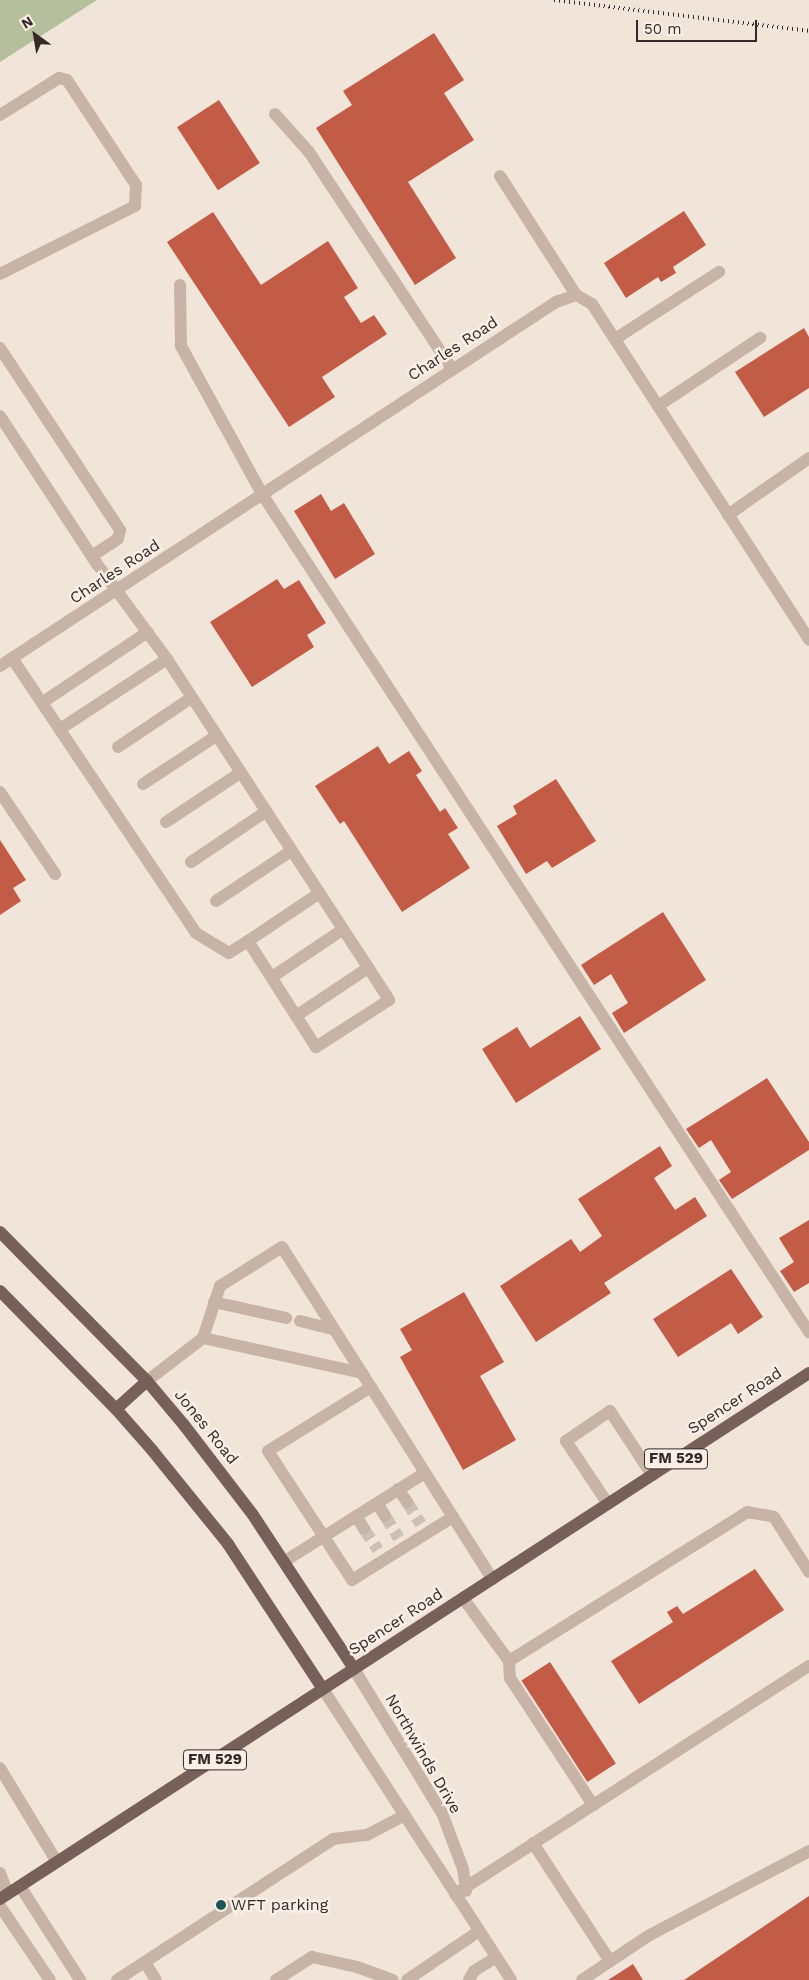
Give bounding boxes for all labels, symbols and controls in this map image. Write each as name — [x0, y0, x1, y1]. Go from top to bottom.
north arrow — [10, 10, 60, 60]
scale bar — [639, 10, 760, 42]
text: N — [18, 13, 36, 32]
text: 50 m — [644, 20, 681, 38]
street label: Charles Road — [404, 313, 502, 385]
street label: Charles Road — [66, 536, 164, 608]
street label: Spencer Road — [684, 1363, 786, 1439]
street label: Jones Road — [170, 1386, 242, 1468]
road number: FM 529 — [644, 1446, 708, 1472]
street label: Spencer Road — [345, 1584, 447, 1660]
street label: Northwinds Drive — [381, 1691, 465, 1817]
road number: FM 529 — [182, 1748, 248, 1772]
place label: WFT parking — [231, 1895, 329, 1915]
marker: WFT parking — [215, 1899, 227, 1911]

